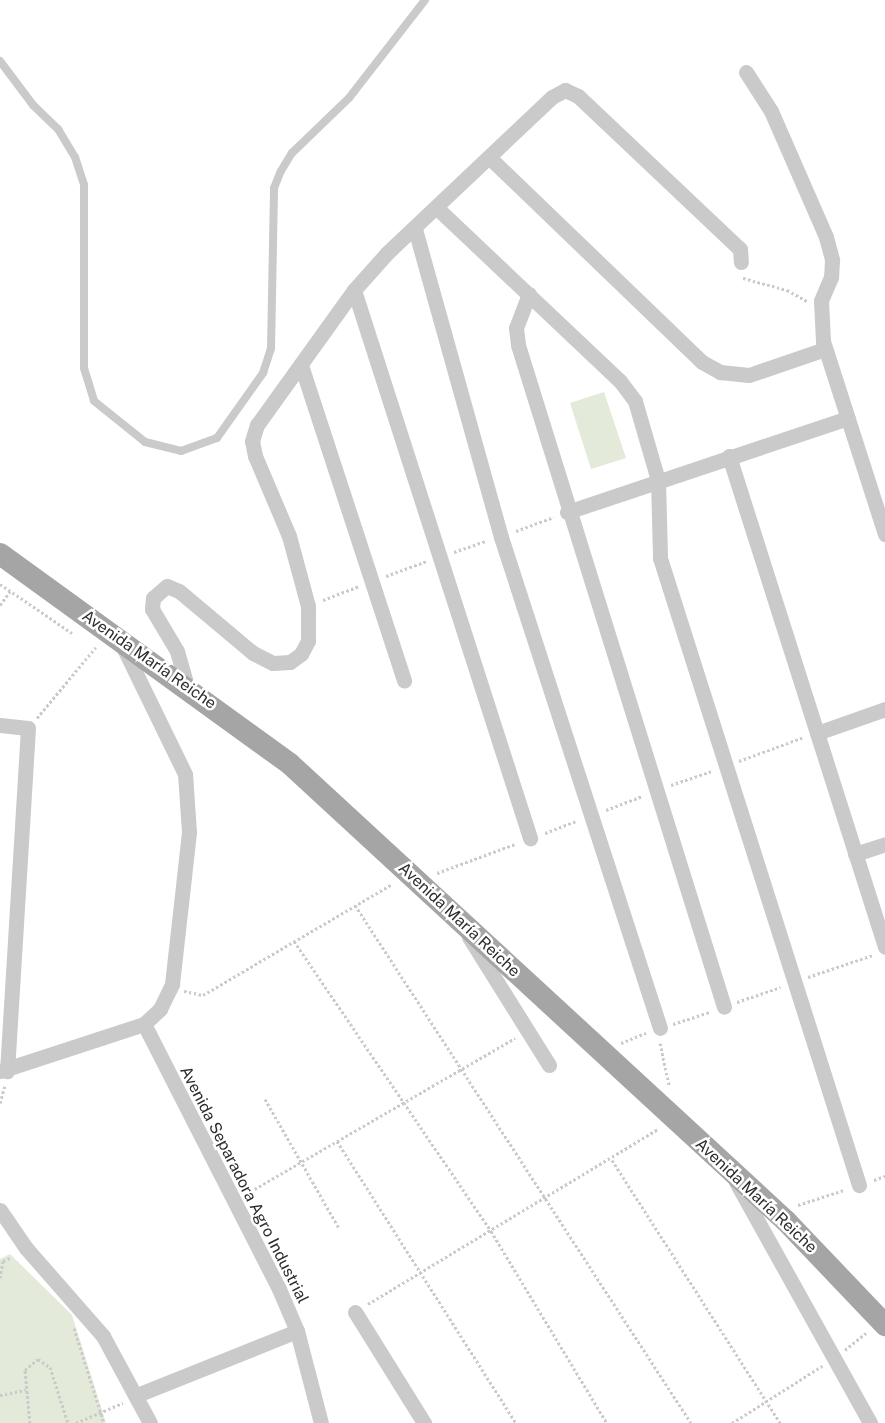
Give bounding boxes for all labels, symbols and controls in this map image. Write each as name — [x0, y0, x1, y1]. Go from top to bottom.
street label: Avenida María Reiche — [78, 607, 220, 713]
street label: Avenida María Reiche — [394, 859, 524, 981]
street label: Avenida Separadora Agro Industrial — [176, 1063, 312, 1307]
street label: Avenida María Reiche — [691, 1135, 821, 1257]

